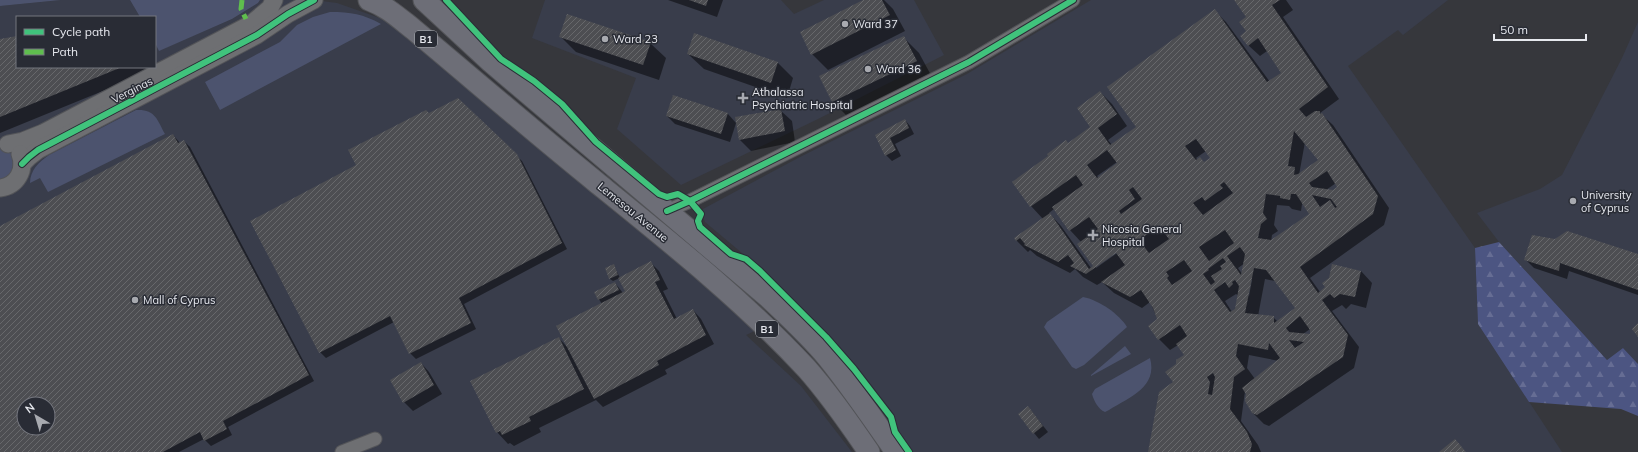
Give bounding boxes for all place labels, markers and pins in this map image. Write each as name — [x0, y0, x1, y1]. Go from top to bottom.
place label: Ward 37 — [853, 17, 898, 31]
marker: Ward 37 — [840, 19, 850, 29]
place label: Ward 23 — [613, 32, 658, 46]
marker: Ward 23 — [600, 34, 610, 44]
place label: Ward 36 — [876, 62, 921, 76]
marker: Ward 36 — [863, 64, 873, 74]
place label: Athalassa Psychiatric Hospital — [752, 85, 852, 112]
marker: Athalassa Psychiatric Hospital — [737, 92, 749, 104]
place label: University of Cyprus — [1581, 188, 1632, 215]
marker: University of Cyprus — [1568, 196, 1578, 206]
place label: Nicosia General Hospital — [1102, 222, 1182, 249]
marker: Nicosia General Hospital — [1087, 229, 1099, 241]
place label: Mall of Cyprus — [143, 293, 215, 307]
marker: Mall of Cyprus — [130, 295, 140, 305]

